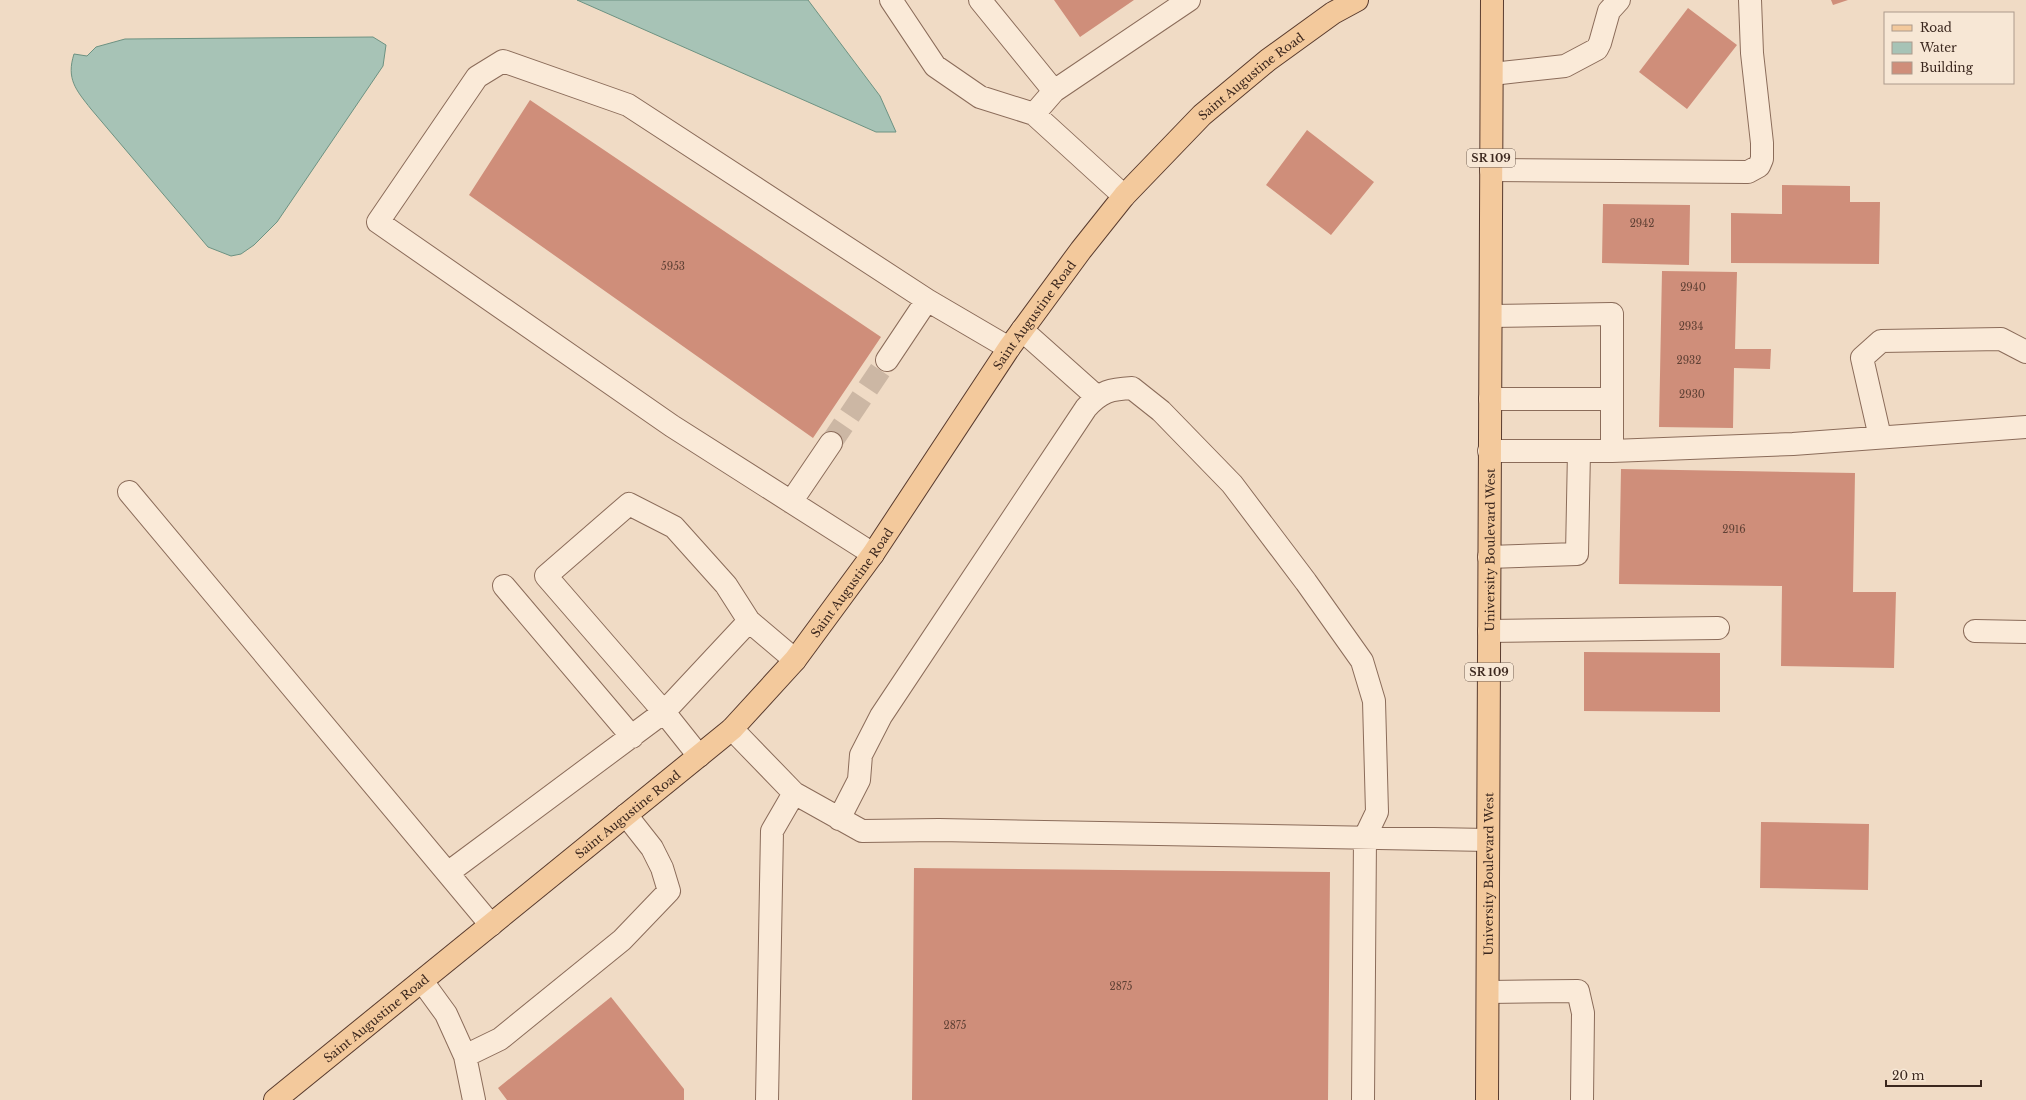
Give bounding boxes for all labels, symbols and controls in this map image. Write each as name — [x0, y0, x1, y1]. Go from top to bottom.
legend — [1884, 12, 2014, 84]
text: Road — [1920, 20, 1952, 35]
street label: Saint Augustine Road — [1195, 29, 1307, 123]
text: Water — [1919, 40, 1957, 55]
text: Building — [1920, 60, 1974, 75]
road number: SR 109 — [1467, 149, 1515, 167]
house number: 2942 — [1630, 217, 1654, 230]
street label: Saint Augustine Road — [989, 257, 1079, 372]
house number: 5953 — [661, 260, 685, 273]
house number: 2940 — [1680, 281, 1706, 294]
house number: 2934 — [1679, 320, 1703, 333]
house number: 2932 — [1677, 354, 1701, 367]
house number: 2930 — [1679, 388, 1705, 401]
street label: University Boulevard West — [1482, 468, 1497, 632]
house number: 2916 — [1722, 523, 1746, 536]
street label: Saint Augustine Road — [807, 525, 896, 640]
road number: SR 109 — [1465, 663, 1513, 681]
street label: Saint Augustine Road — [572, 767, 683, 861]
street label: University Boulevard West — [1480, 792, 1496, 956]
street label: Saint Augustine Road — [320, 971, 432, 1065]
house number: 2875 — [1110, 980, 1133, 993]
house number: 2875 — [944, 1019, 967, 1032]
scale bar — [1886, 1062, 1981, 1088]
text: 20 m — [1892, 1068, 1924, 1083]

